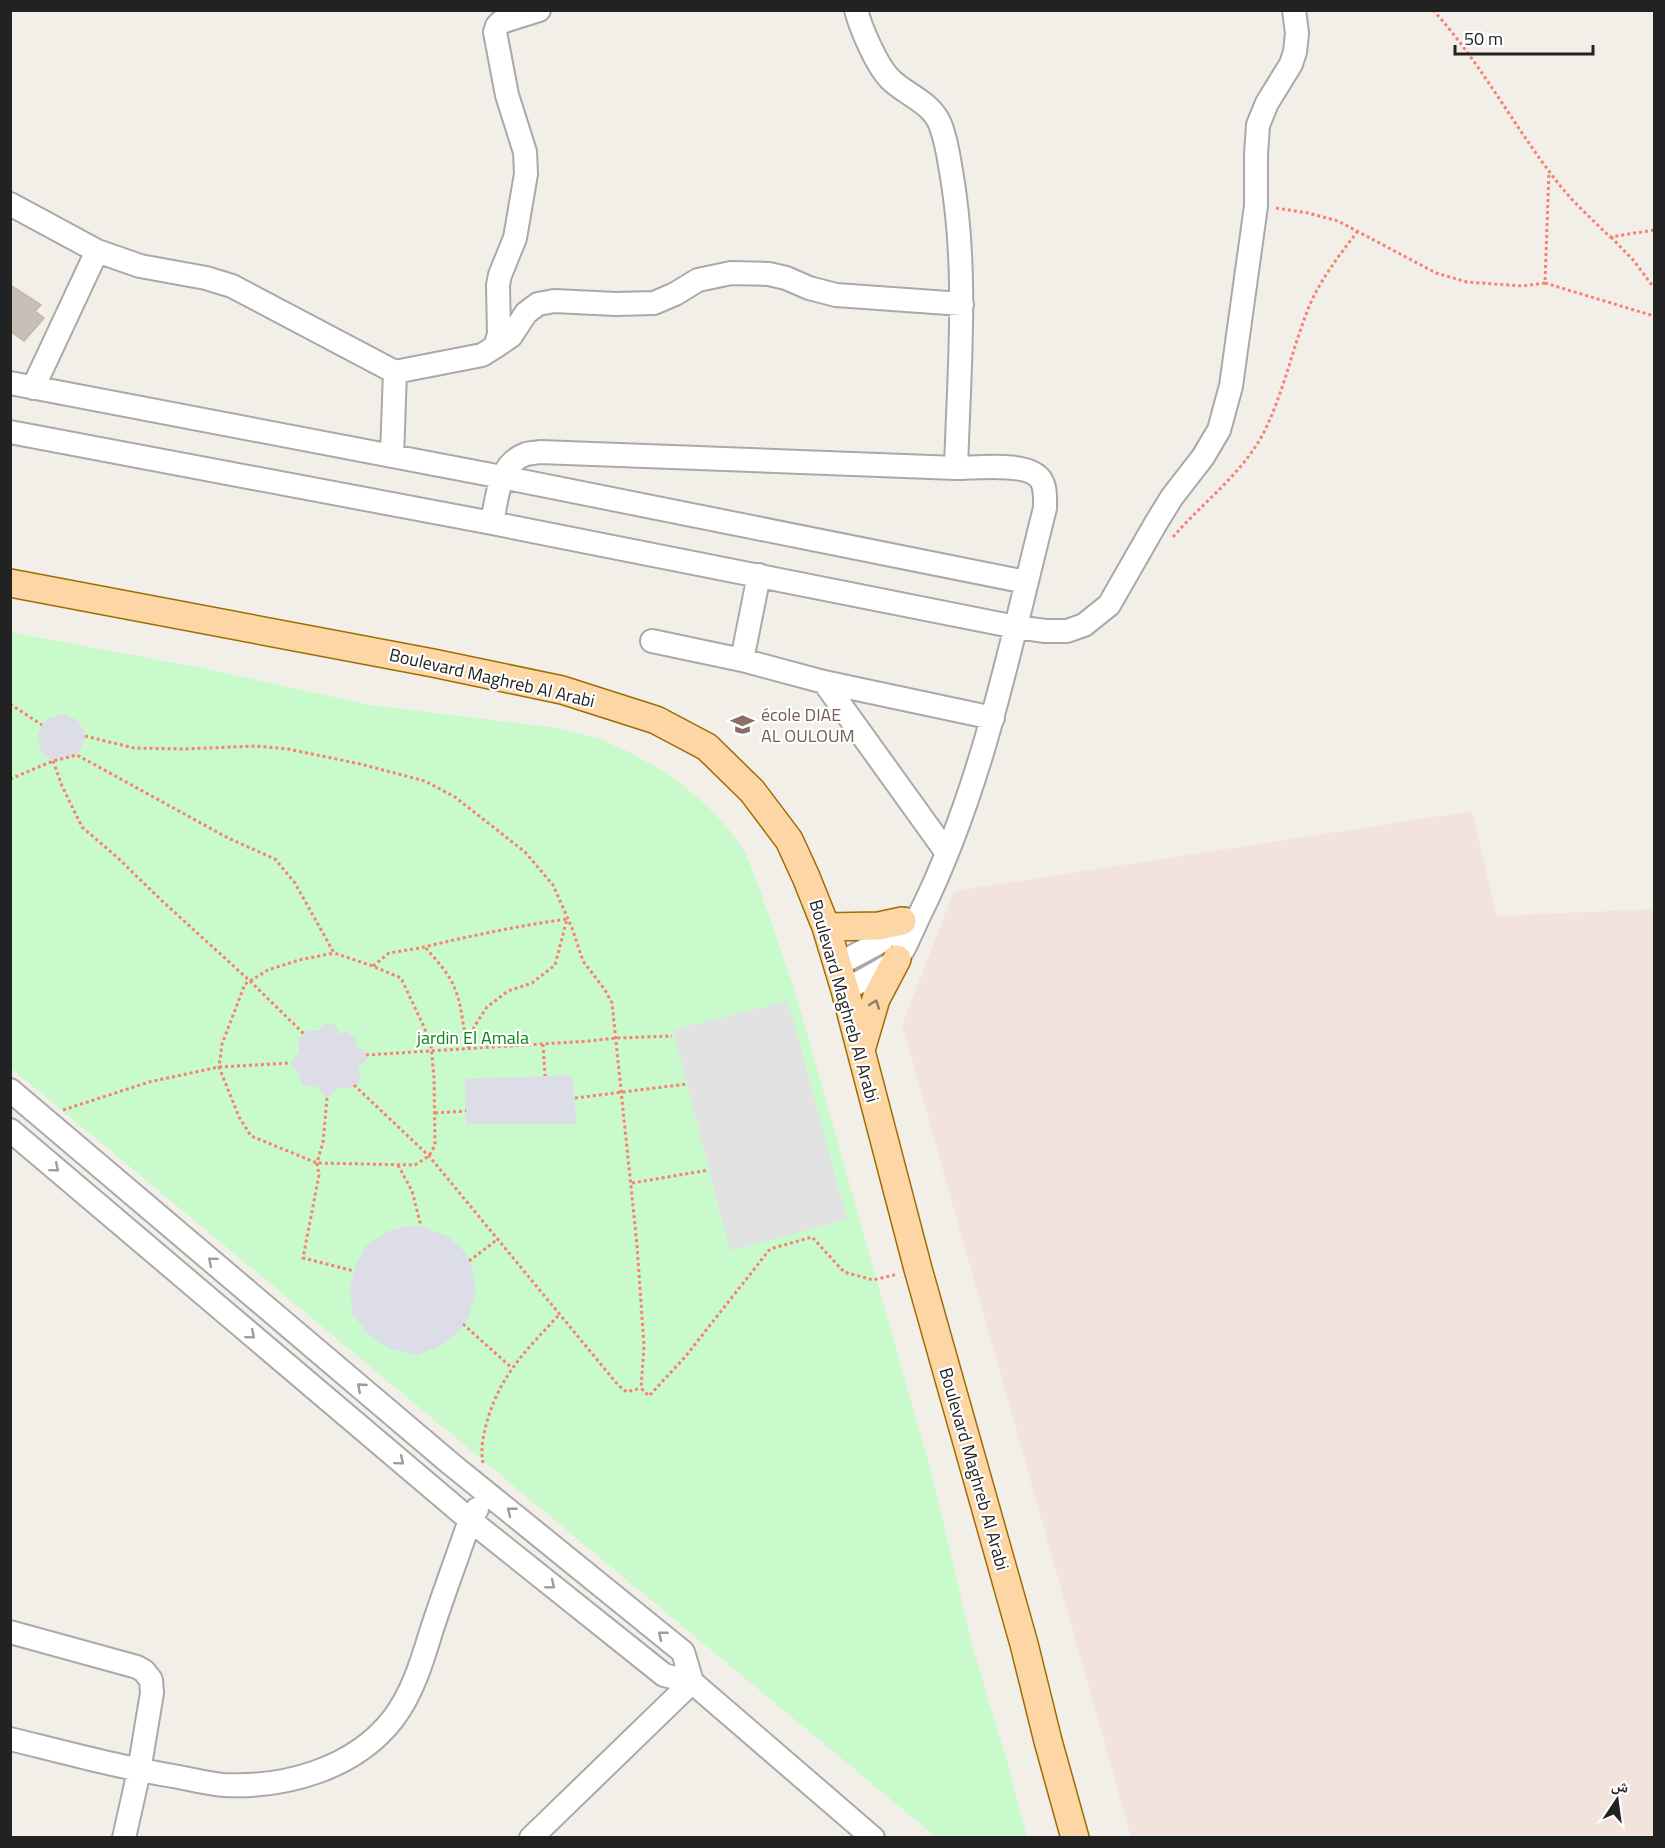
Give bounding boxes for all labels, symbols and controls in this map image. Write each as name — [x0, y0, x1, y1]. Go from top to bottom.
scale bar — [1455, 18, 1593, 56]
text: 50 m — [1464, 25, 1503, 52]
street label: Boulevard Maghreb Al Arabi — [387, 641, 598, 714]
place label: école DIAE AL OULOUM — [761, 701, 855, 749]
school or university icon: école DIAE AL OULOUM — [730, 712, 756, 738]
street label: Boulevard Maghreb Al Arabi — [803, 896, 886, 1106]
one-way arrow — [867, 999, 880, 1009]
park label: jardin El Amala — [416, 1024, 529, 1051]
one-way arrow — [48, 1161, 59, 1172]
one-way arrow — [208, 1257, 219, 1268]
one-way arrow — [244, 1328, 255, 1339]
street label: Boulevard Maghreb Al Arabi — [933, 1364, 1016, 1574]
one-way arrow — [357, 1383, 368, 1394]
one-way arrow — [393, 1454, 404, 1465]
one-way arrow — [507, 1508, 518, 1519]
one-way arrow — [544, 1577, 555, 1588]
one-way arrow — [658, 1631, 669, 1642]
north arrow — [1587, 1770, 1647, 1830]
text: ش — [1609, 1772, 1631, 1799]

